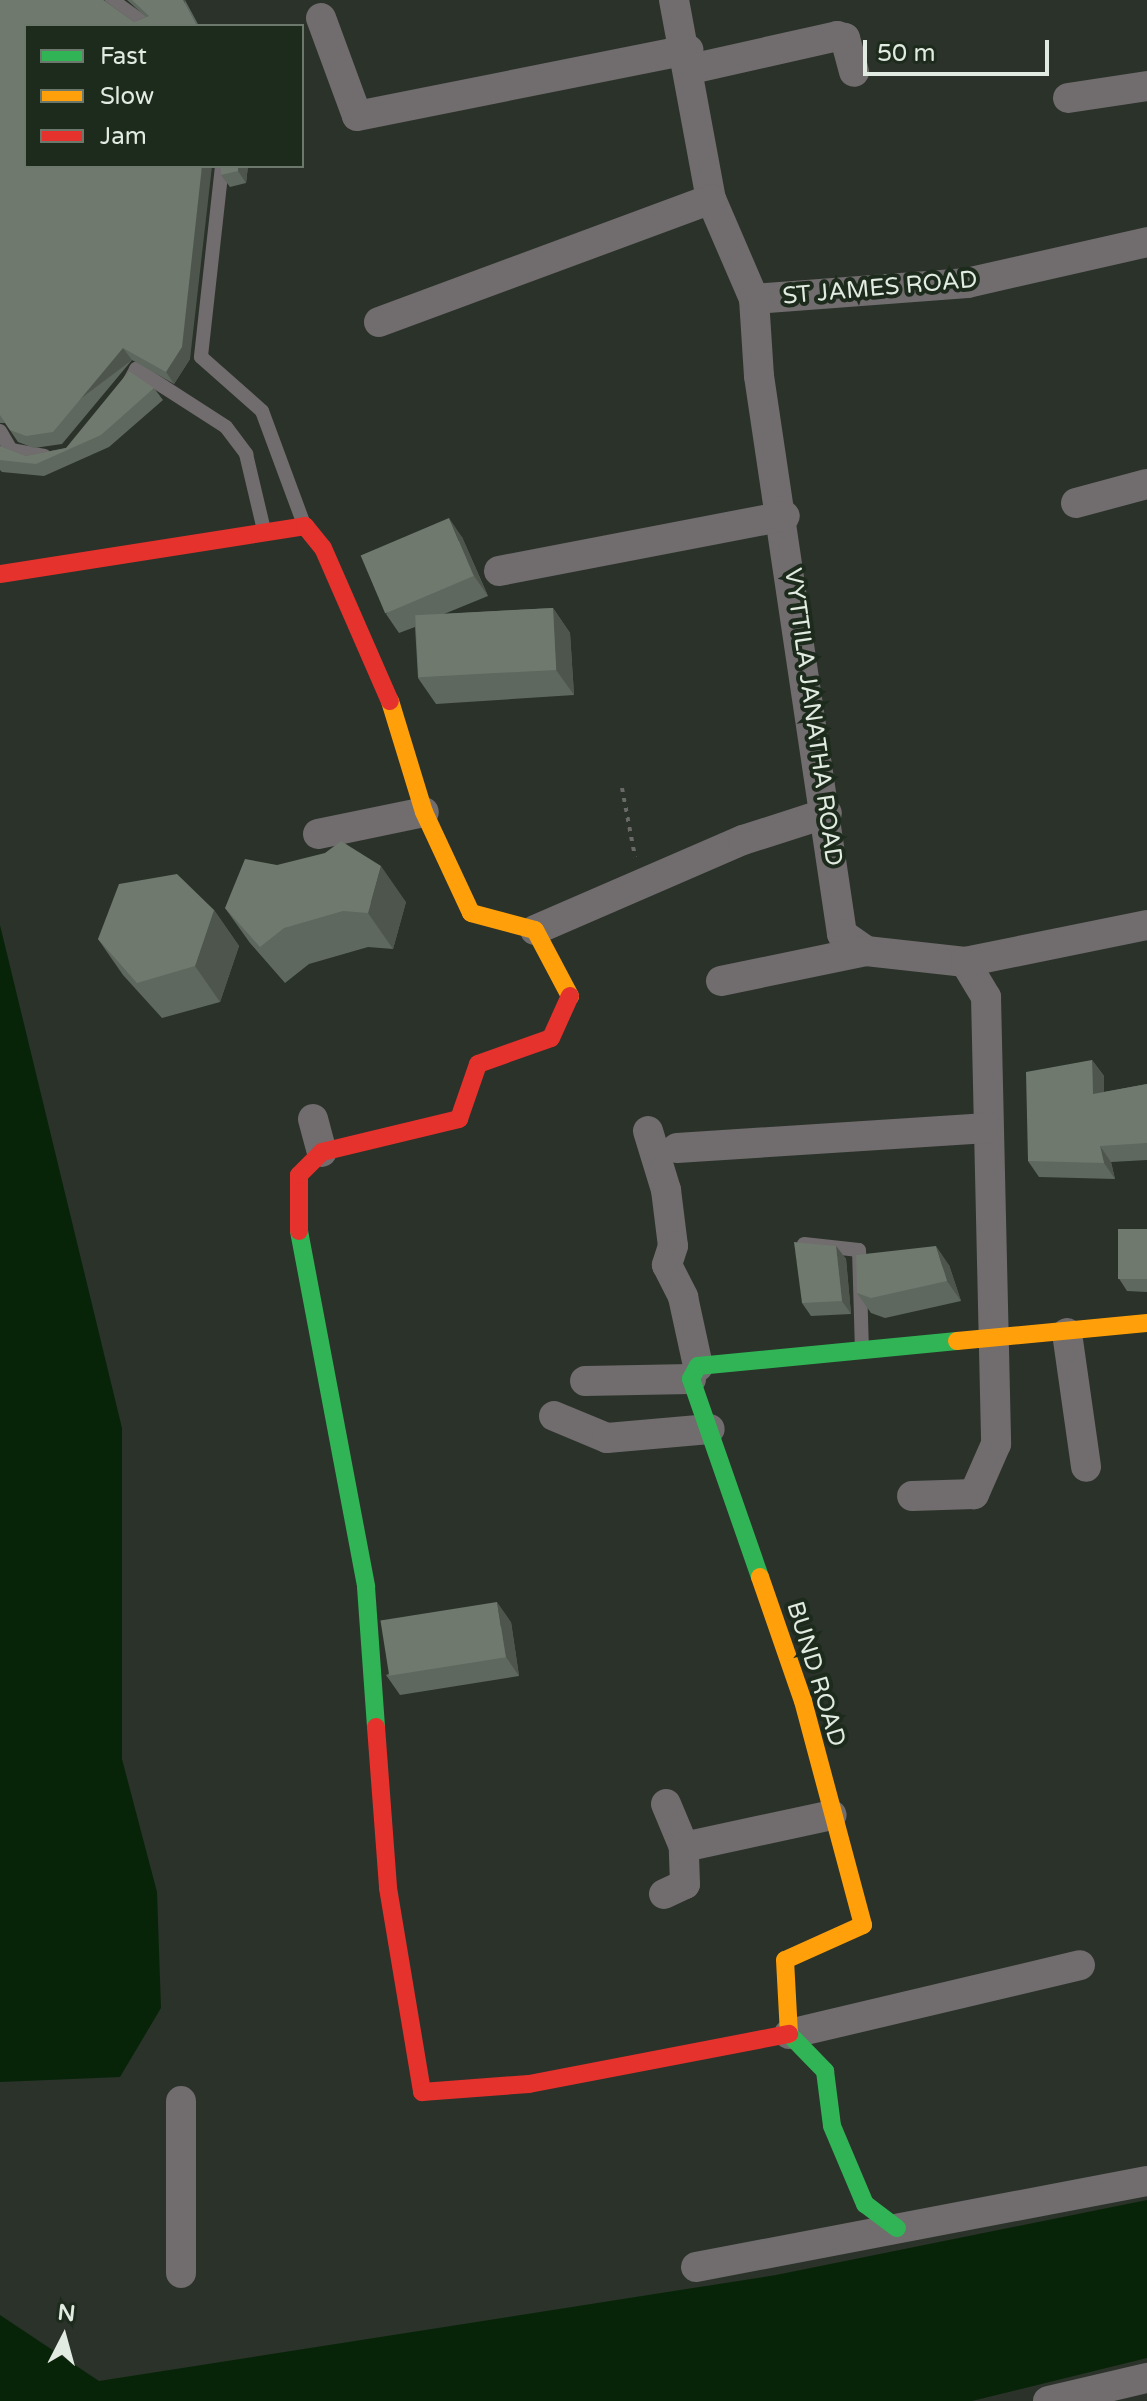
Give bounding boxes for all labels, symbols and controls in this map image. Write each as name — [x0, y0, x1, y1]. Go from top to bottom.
legend — [24, 24, 304, 168]
scale bar — [867, 24, 1053, 74]
text: 50 m — [877, 39, 935, 68]
text: Fast — [100, 42, 147, 71]
text: Slow — [100, 82, 154, 111]
text: Jam — [100, 122, 147, 151]
street label: ST JAMES ROAD — [781, 265, 979, 311]
street label: VYTTILA JANATHA ROAD — [778, 566, 848, 868]
street label: BUND ROAD — [780, 1598, 852, 1750]
north arrow — [24, 2297, 104, 2377]
text: N — [56, 2299, 77, 2327]

